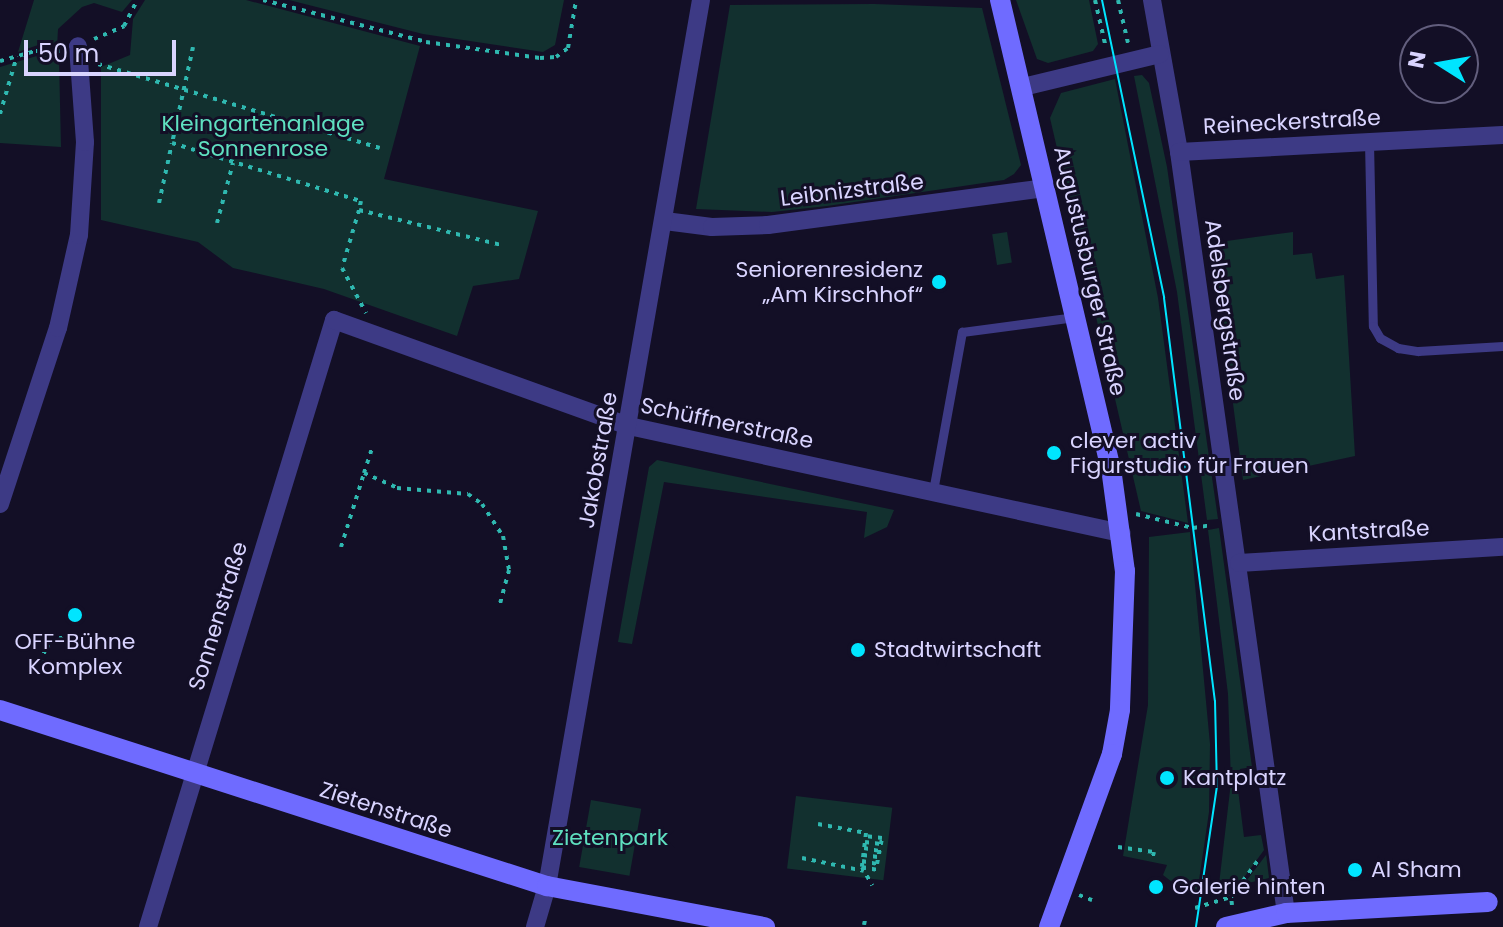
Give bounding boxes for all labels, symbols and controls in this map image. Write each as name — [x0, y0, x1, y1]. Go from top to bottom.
scale bar — [28, 24, 180, 74]
north arrow — [1399, 24, 1479, 104]
text: 50 m — [38, 37, 99, 70]
text: N — [1400, 49, 1434, 71]
street label: Reineckerstraße — [1202, 104, 1382, 140]
park label: Kleingartenanlage Sonnenrose — [161, 110, 365, 162]
street label: Augustusburger Straße — [1048, 144, 1132, 398]
street label: Leibnizstraße — [779, 168, 925, 212]
street label: Adelsbergstraße — [1199, 218, 1251, 402]
place label: Seniorenresidenz „Am Kirschhof“ — [736, 256, 923, 308]
marker: Seniorenresidenz „Am Kirschhof“ — [930, 273, 948, 291]
street label: Jakobstraße — [573, 390, 623, 530]
street label: Schüffnerstraße — [638, 392, 816, 454]
place label: clever activ Figurstudio für Frauen — [1070, 427, 1309, 478]
marker: clever activ Figurstudio für Frauen — [1045, 444, 1063, 462]
street label: Kantstraße — [1308, 515, 1430, 547]
street label: Sonnenstraße — [183, 538, 253, 694]
marker: OFF-Bühne Komplex — [66, 606, 84, 624]
place label: OFF-Bühne Komplex — [15, 628, 135, 680]
place label: Stadtwirtschaft — [874, 637, 1041, 663]
marker: Stadtwirtschaft — [849, 641, 867, 659]
place label: Kantplatz — [1183, 765, 1286, 791]
marker: Kantplatz — [1158, 769, 1176, 787]
street label: Zietenstraße — [316, 776, 456, 844]
park label: Zietenpark — [552, 825, 668, 851]
place label: Al Sham — [1371, 857, 1462, 883]
marker: Al Sham — [1346, 861, 1364, 879]
place label: Galerie hinten — [1172, 874, 1325, 900]
marker: Galerie hinten — [1147, 878, 1165, 896]

